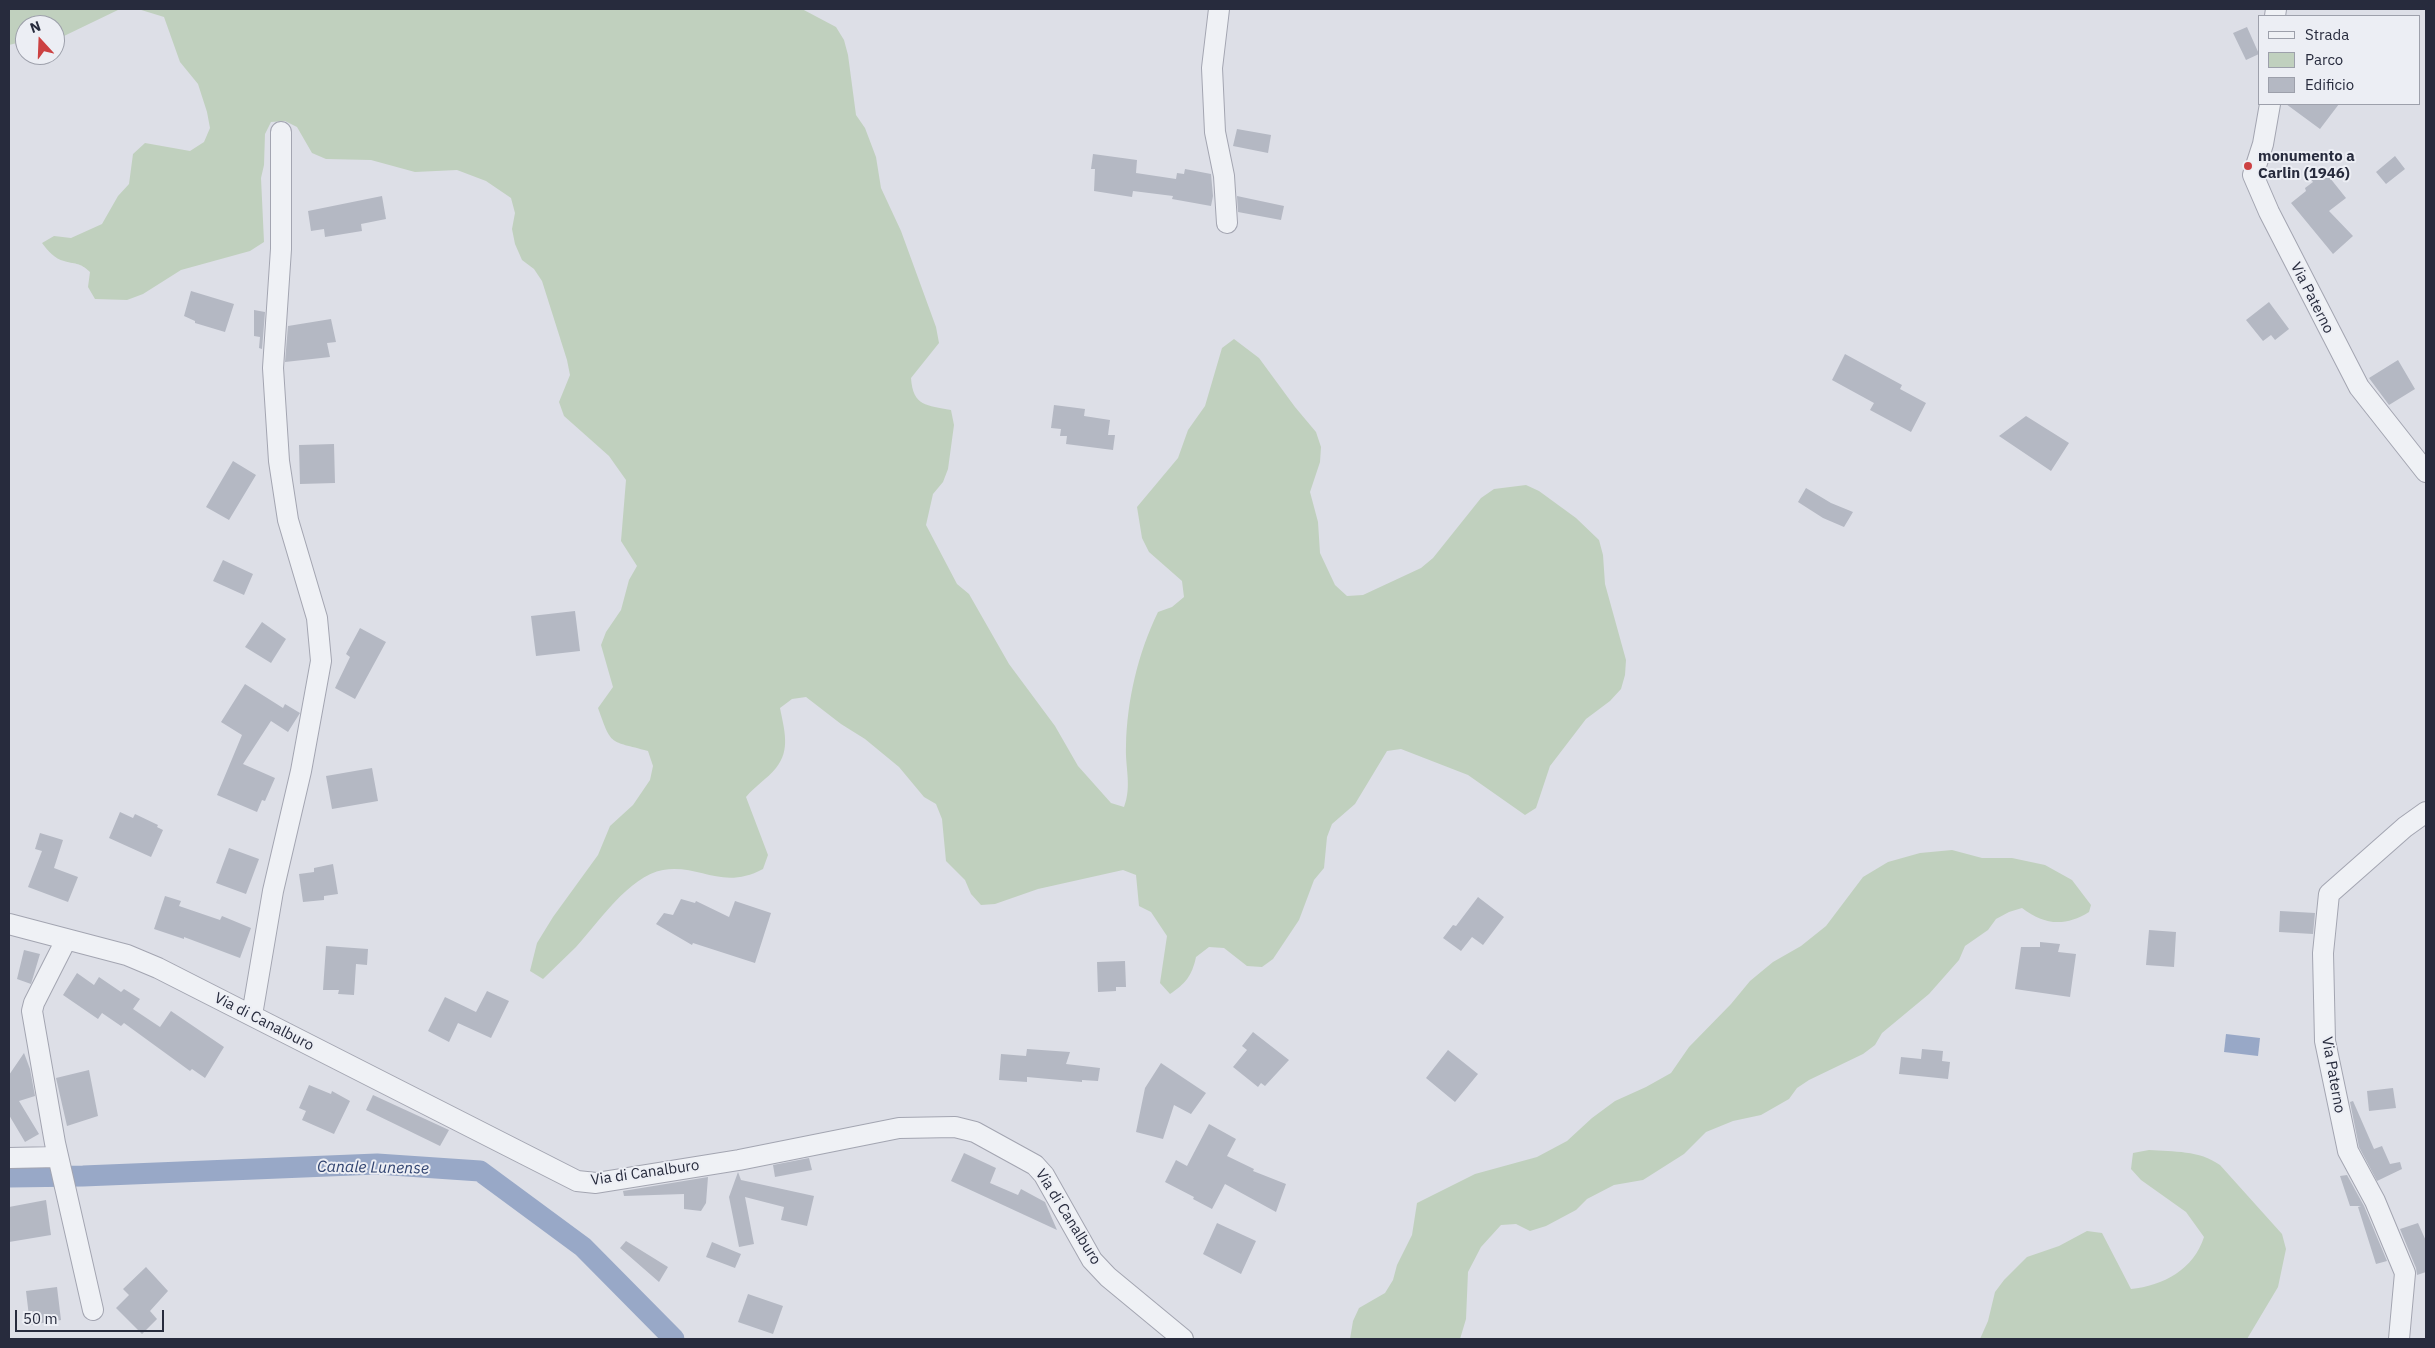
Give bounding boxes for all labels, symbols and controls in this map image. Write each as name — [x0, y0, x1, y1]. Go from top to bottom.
north arrow — [15, 15, 65, 65]
legend — [2258, 15, 2420, 105]
text: N — [27, 17, 43, 37]
text: Strada — [2305, 25, 2349, 44]
text: Parco — [2305, 50, 2343, 69]
text: Edificio — [2305, 75, 2354, 94]
place label: monumento a Carlin (1946) — [2258, 148, 2355, 183]
marker: monumento a Carlin (1946) — [2242, 160, 2254, 172]
street label: Via Paterno — [2286, 259, 2338, 337]
street label: Via di Canalburo — [211, 989, 317, 1055]
street label: Via Paterno — [2317, 1035, 2349, 1115]
street label: Via di Canalburo — [590, 1156, 700, 1190]
water label: Canale Lunense — [317, 1157, 429, 1179]
street label: Via di Canalburo — [1031, 1166, 1105, 1268]
scale bar — [18, 1300, 166, 1332]
text: 50 m — [23, 1309, 58, 1328]

